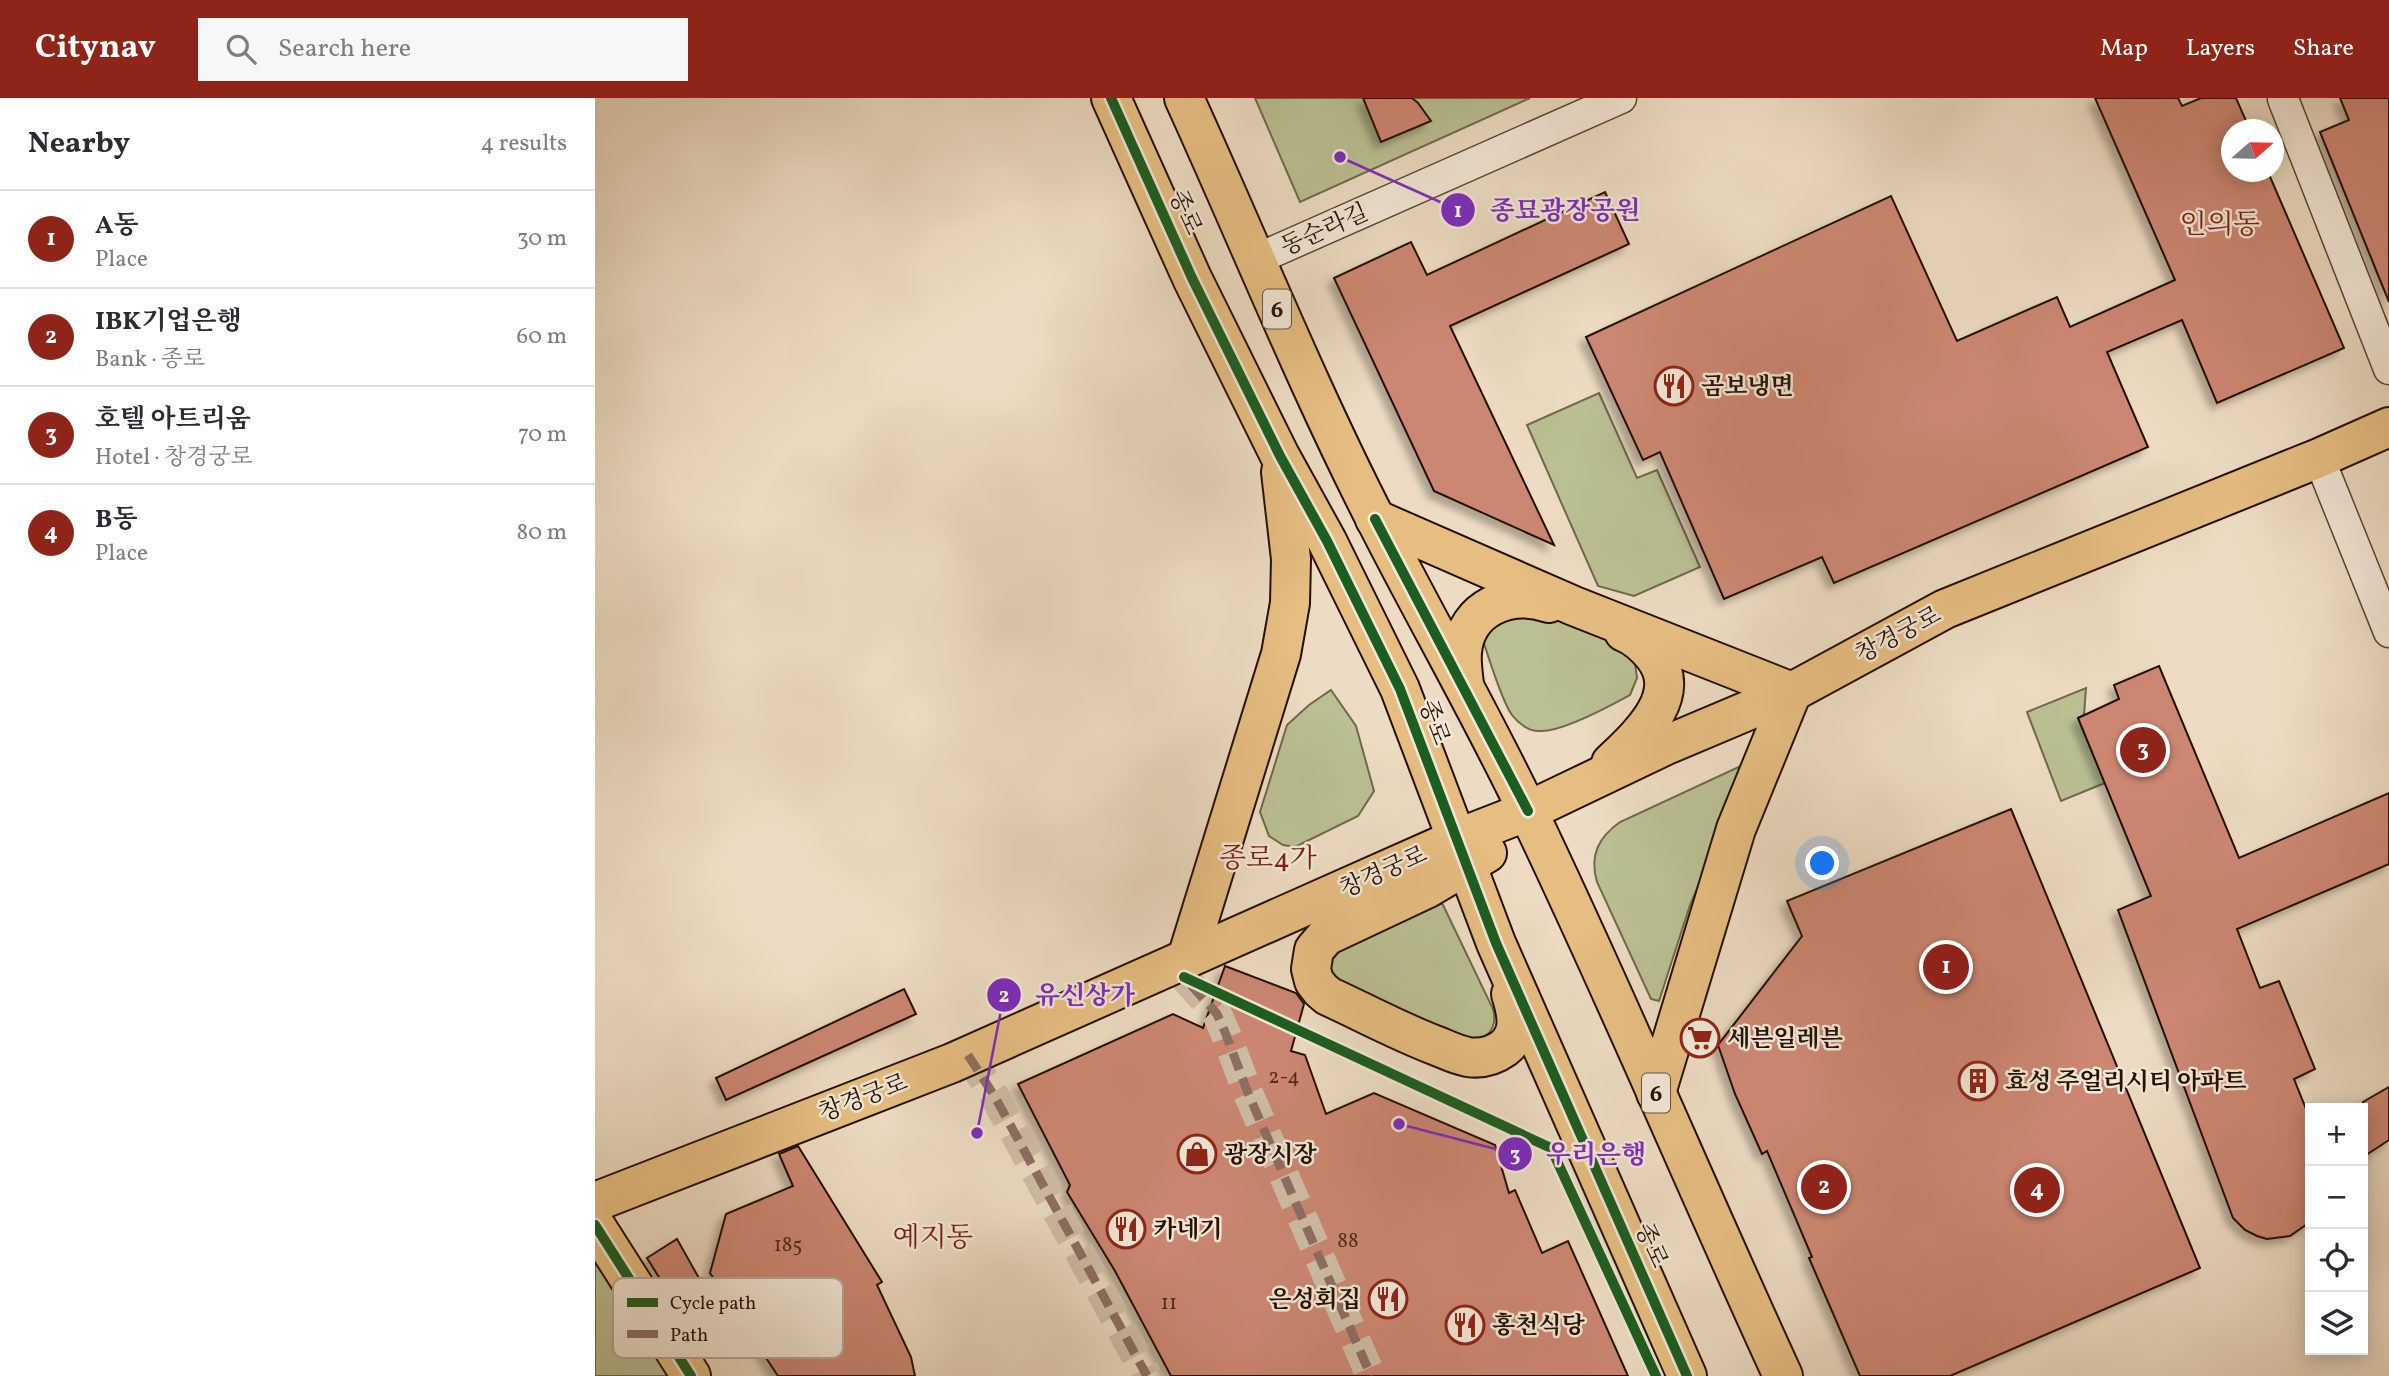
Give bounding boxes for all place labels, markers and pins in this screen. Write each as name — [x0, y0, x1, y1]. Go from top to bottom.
callout: 종묘광장공원 — [1441, 186, 1654, 233]
restaurant icon: 곰보냉면 — [1653, 365, 1695, 407]
place label: 곰보냉면 — [1701, 371, 1794, 405]
pin: 3 — [2120, 724, 2166, 776]
pin: 1 — [1923, 941, 1969, 993]
callout: 유신상가 — [986, 971, 1150, 1018]
supermarket icon: 세븐일레븐 — [1679, 1017, 1721, 1059]
place label: 세븐일레븐 — [1727, 1023, 1843, 1057]
building icon: 효성 주얼리시티 아파트 — [1957, 1060, 1999, 1102]
place label: 효성 주얼리시티 아파트 — [2005, 1066, 2246, 1100]
callout: 우리은행 — [1497, 1130, 1661, 1177]
shop icon: 광장시장 — [1176, 1133, 1218, 1175]
place label: 광장시장 — [1224, 1139, 1318, 1173]
pin: 2 — [1801, 1161, 1847, 1213]
pin: 4 — [2014, 1164, 2060, 1216]
restaurant icon: 카네기 — [1105, 1208, 1147, 1250]
place label: 카네기 — [1153, 1214, 1223, 1248]
restaurant icon: 은성회집 — [1367, 1278, 1409, 1320]
place label: 은성회집 — [1268, 1284, 1361, 1318]
restaurant icon: 홍천식당 — [1444, 1304, 1486, 1346]
place label: 홍천식당 — [1492, 1310, 1586, 1344]

